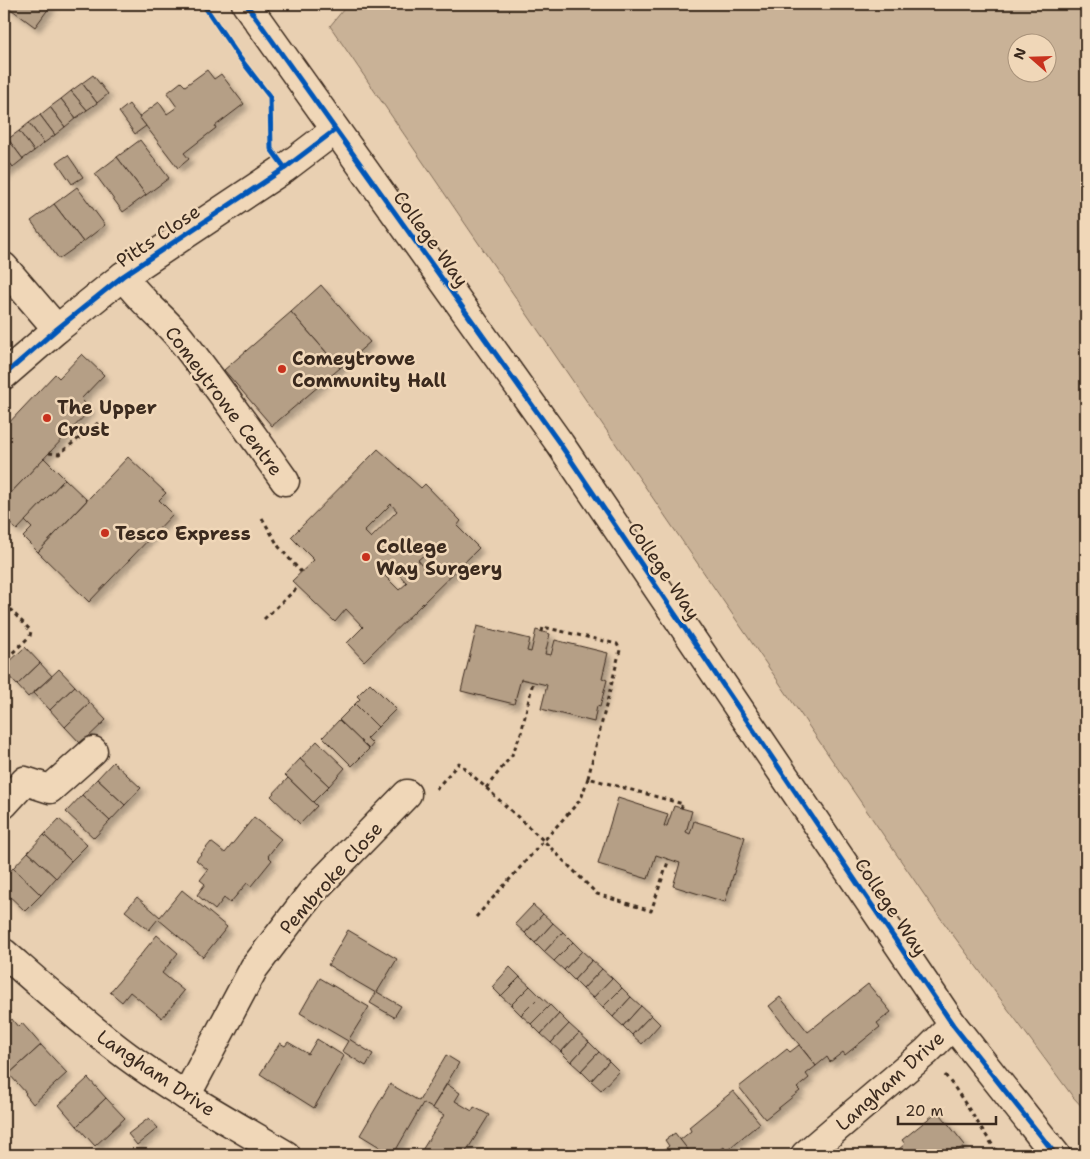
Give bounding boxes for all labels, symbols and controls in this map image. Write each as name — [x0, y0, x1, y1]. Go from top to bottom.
north arrow — [1008, 32, 1058, 82]
text: N — [1009, 45, 1030, 62]
street label: College Way — [388, 186, 474, 292]
street label: Pitts Close — [111, 199, 205, 273]
street label: Comeytrowe Centre — [159, 321, 289, 481]
place label: Comeytrowe Community Hall — [292, 346, 447, 393]
marker: Comeytrowe Community Hall — [276, 363, 288, 375]
place label: The Upper Crust — [57, 395, 157, 442]
marker: The Upper Crust — [41, 412, 53, 424]
street label: College Way — [622, 517, 706, 625]
place label: Tesco Express — [115, 521, 251, 546]
marker: Tesco Express — [99, 527, 111, 539]
place label: College Way Surgery — [376, 534, 502, 581]
marker: College Way Surgery — [360, 551, 372, 563]
street label: Pembroke Close — [274, 816, 388, 940]
street label: College Way — [849, 853, 933, 961]
street label: Langham Drive — [92, 1024, 220, 1122]
street label: Langham Drive — [830, 1026, 950, 1136]
scale bar — [898, 1094, 995, 1126]
text: 20 m — [905, 1101, 944, 1121]

